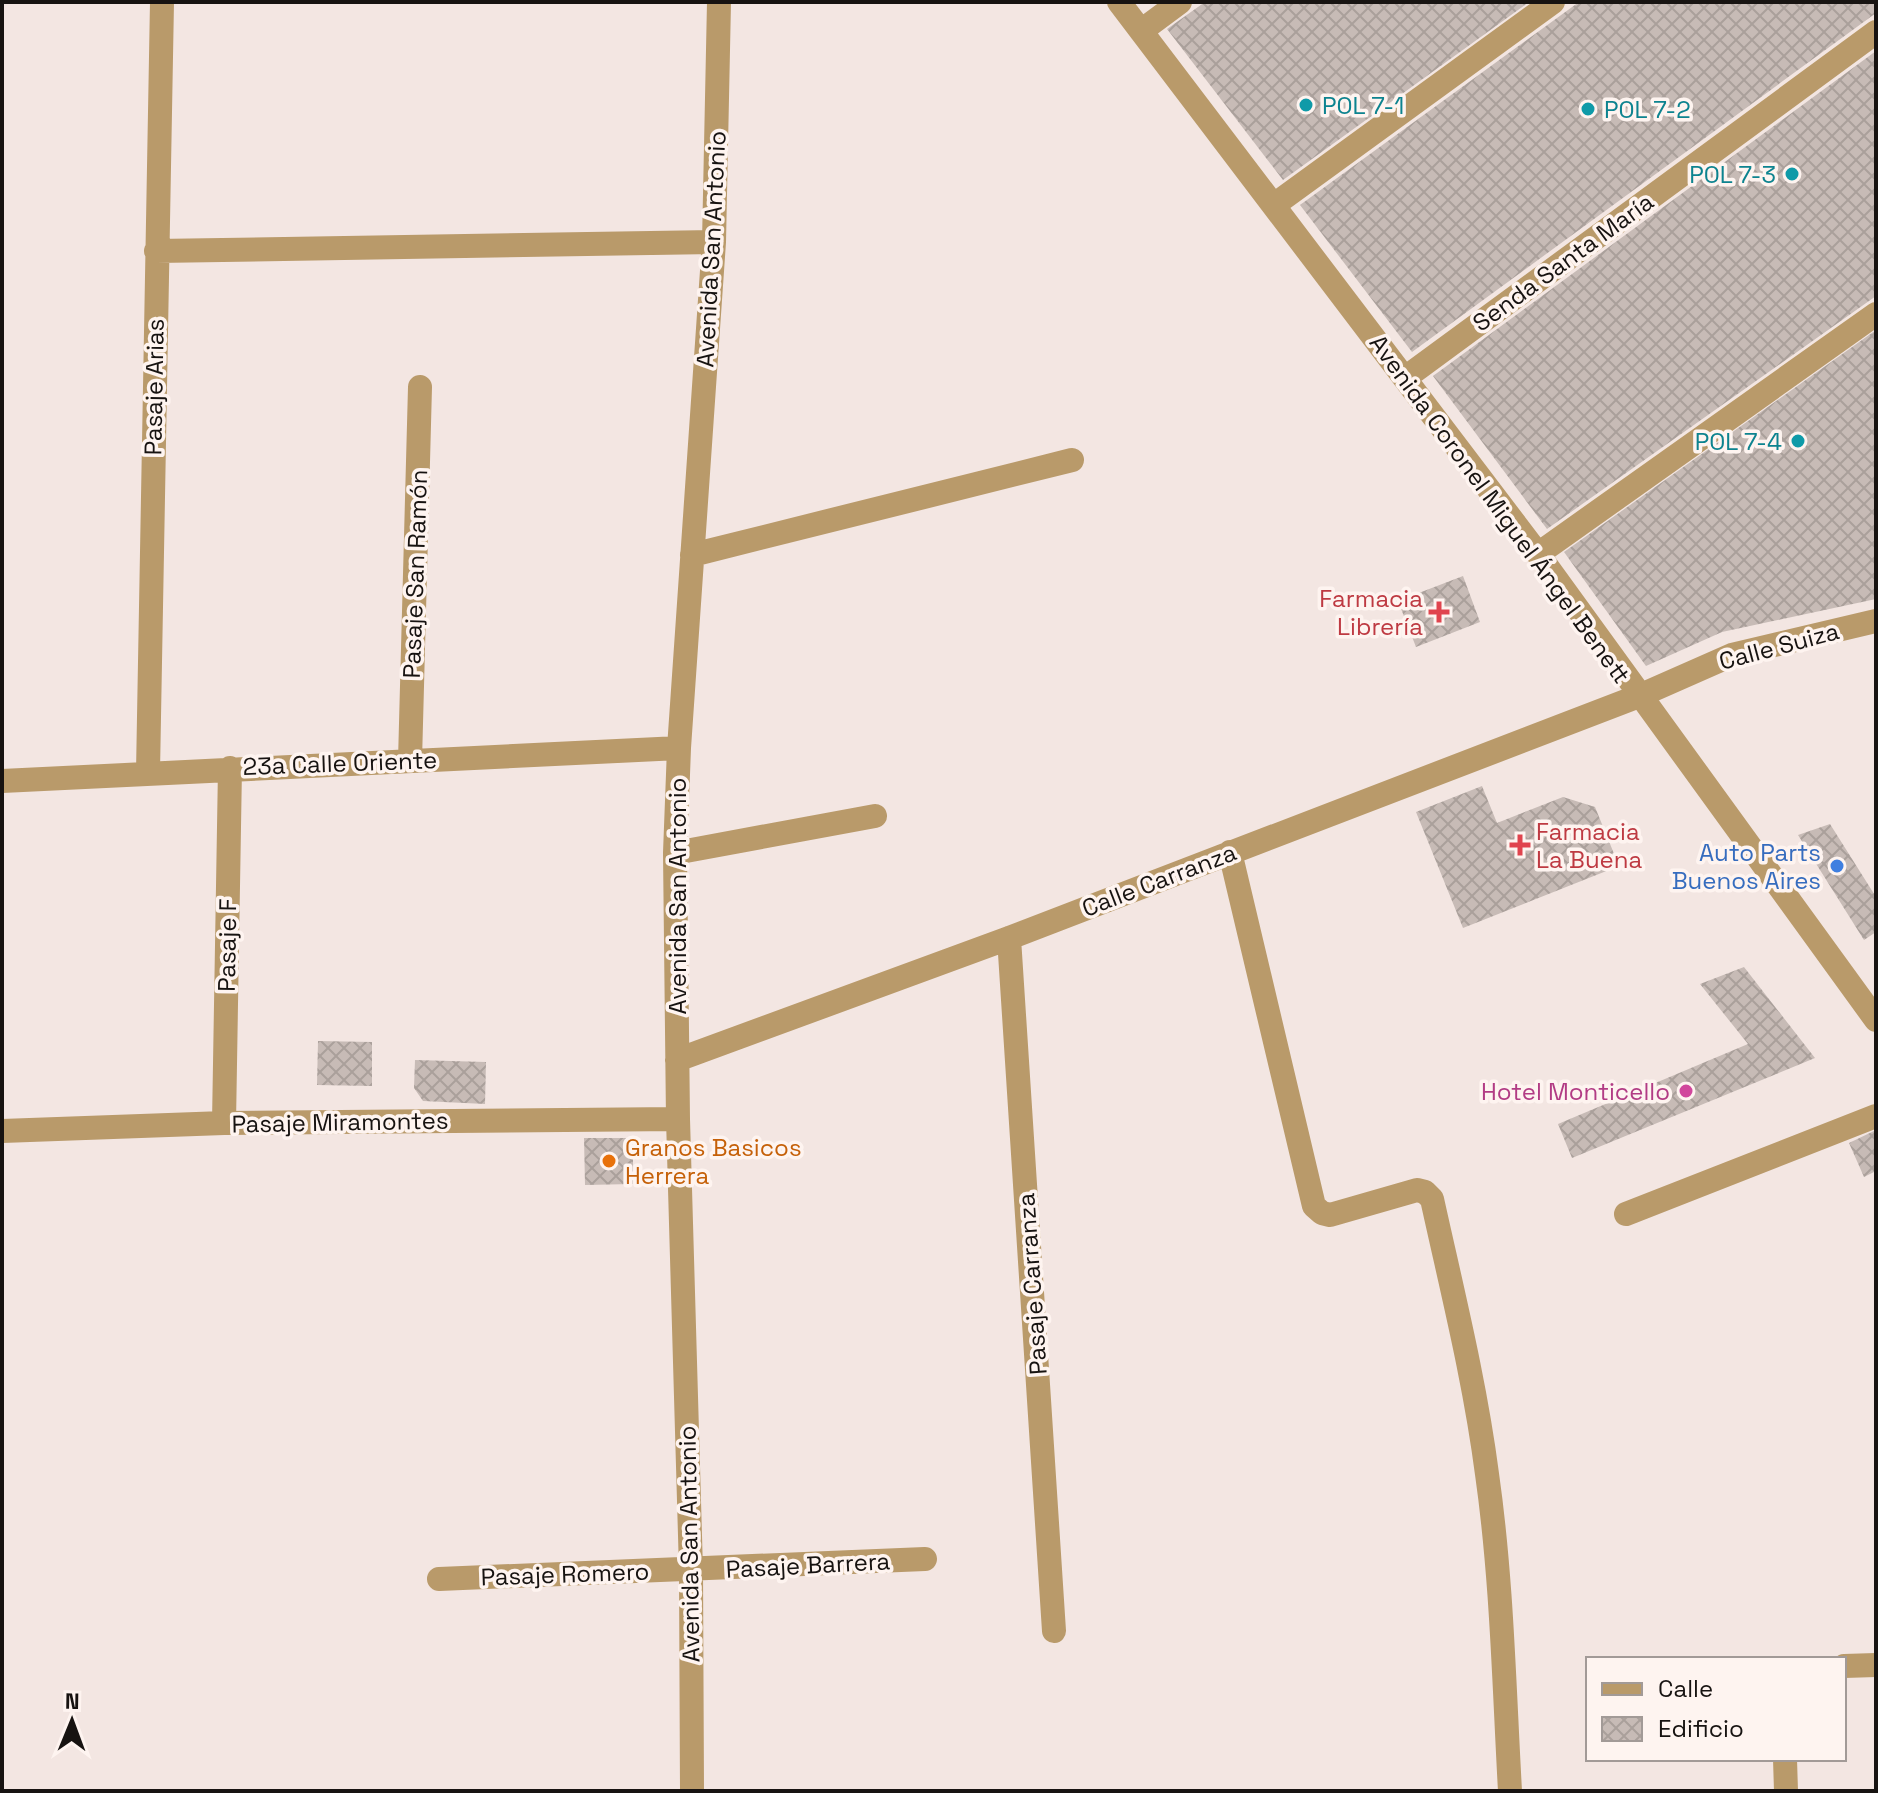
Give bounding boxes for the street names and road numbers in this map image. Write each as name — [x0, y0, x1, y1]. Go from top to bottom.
street label: Avenida San Antonio — [689, 130, 733, 368]
street label: Senda Santa María — [1466, 186, 1660, 338]
street label: Pasaje Arias — [137, 318, 171, 456]
street label: Avenida Coronel Miguel Ángel Benett — [1363, 328, 1637, 690]
street label: Pasaje San Ramón — [396, 469, 434, 679]
street label: Calle Suiza — [1716, 615, 1843, 677]
street label: 23a Calle Oriente — [242, 744, 438, 782]
street label: Avenida San Antonio — [662, 778, 693, 1014]
street label: Calle Carranza — [1077, 836, 1241, 924]
street label: Pasaje F — [211, 898, 243, 992]
street label: Pasaje Miramontes — [231, 1105, 449, 1139]
street label: Pasaje Carranza — [1010, 1192, 1054, 1376]
street label: Avenida San Antonio — [671, 1425, 707, 1663]
street label: Pasaje Barrera — [725, 1545, 891, 1585]
street label: Pasaje Romero — [480, 1556, 650, 1592]

